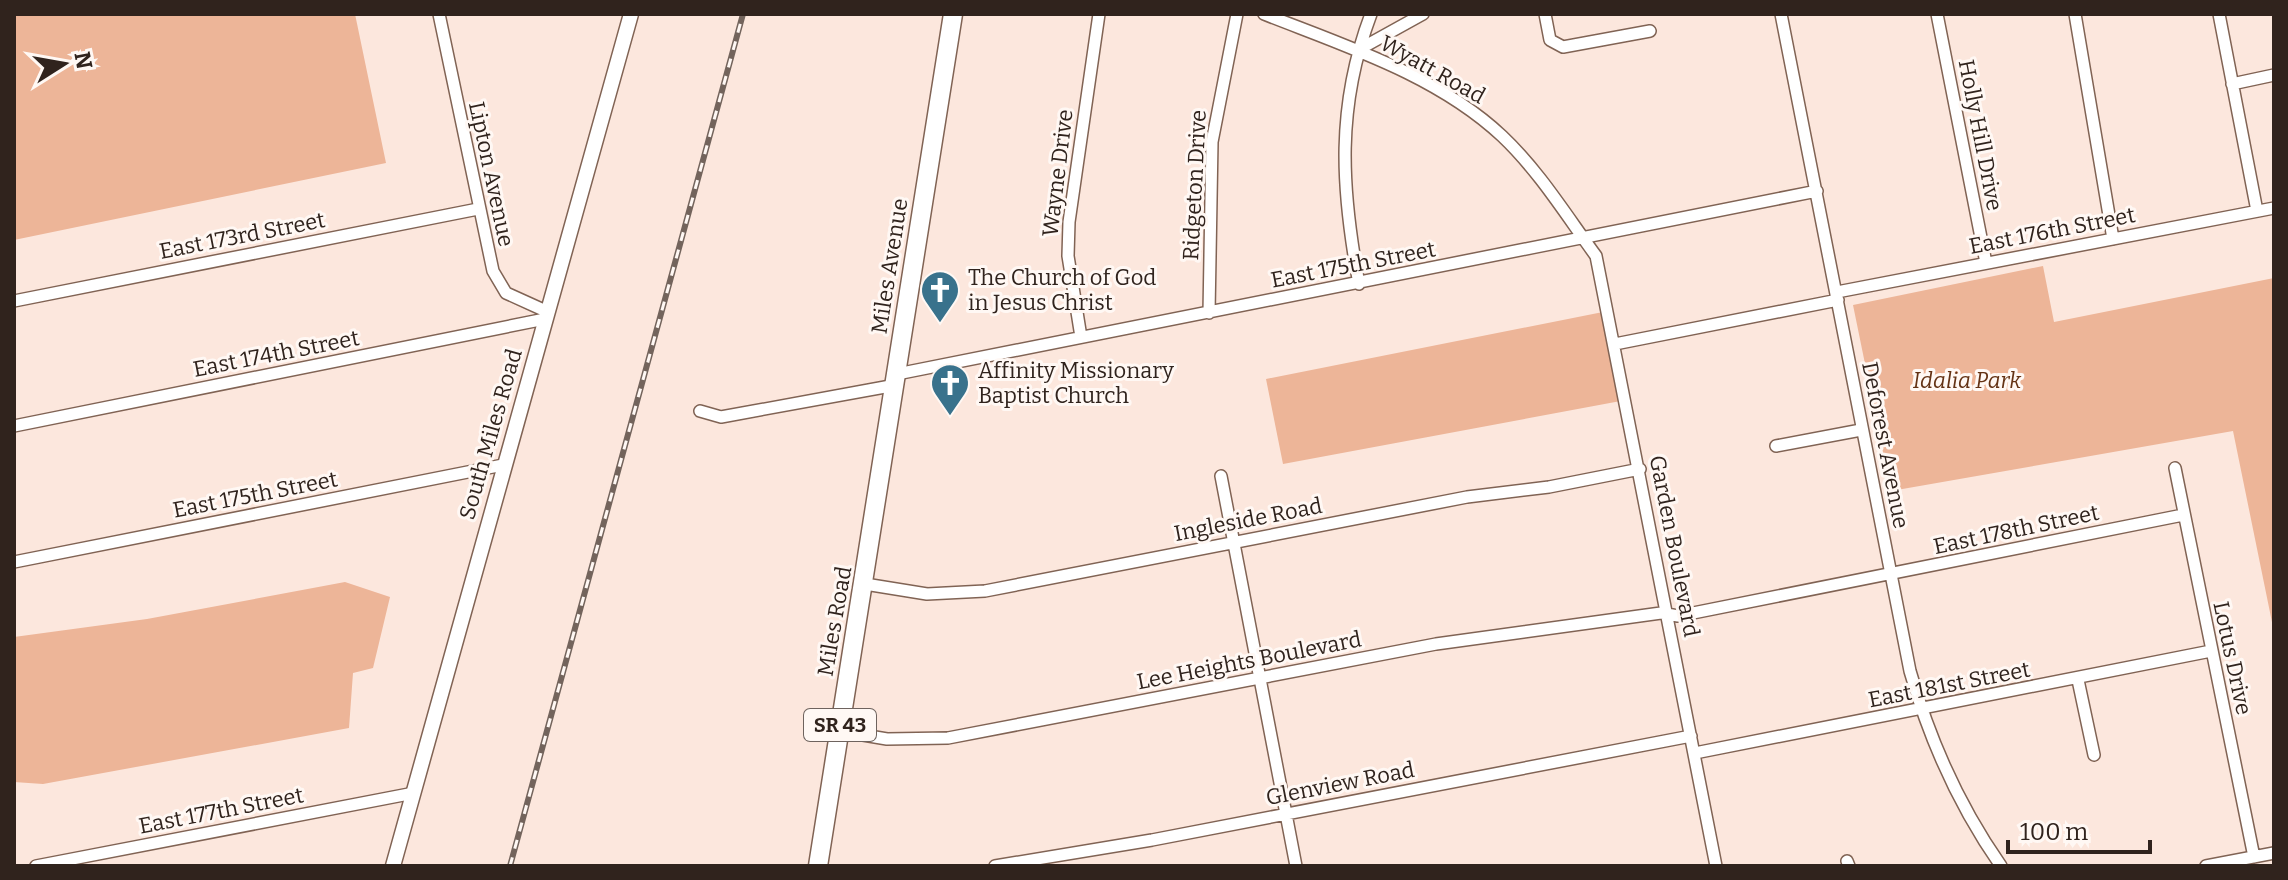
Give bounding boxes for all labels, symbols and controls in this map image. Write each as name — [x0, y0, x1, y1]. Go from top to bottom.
north arrow — [24, 24, 104, 104]
street label: Wyatt Road — [1375, 29, 1490, 109]
text: N — [68, 49, 98, 71]
street label: Holly Hill Drive — [1953, 57, 2008, 213]
street label: Lipton Avenue — [463, 99, 520, 249]
street label: Wayne Drive — [1036, 108, 1079, 238]
street label: Ridgeton Drive — [1177, 109, 1212, 261]
street label: Miles Avenue — [865, 196, 914, 336]
street label: East 176th Street — [1967, 201, 2137, 260]
street label: East 173rd Street — [157, 206, 327, 265]
street label: East 175th Street — [1268, 235, 1438, 294]
place label: The Church of God in Jesus Christ — [968, 264, 1156, 316]
church icon: The Church of God in Jesus Christ — [919, 269, 961, 324]
street label: East 174th Street — [191, 324, 361, 383]
street label: South Miles Road — [453, 346, 528, 523]
place label: Affinity Missionary Baptist Church — [978, 357, 1174, 409]
street label: Deforest Avenue — [1856, 359, 1915, 531]
church icon: Affinity Missionary Baptist Church — [929, 362, 971, 417]
park label: Idalia Park — [1913, 367, 2022, 394]
street label: Garden Boulevard — [1644, 453, 1705, 639]
street label: East 175th Street — [170, 465, 340, 524]
street label: Ingleside Road — [1172, 492, 1324, 547]
street label: East 178th Street — [1931, 499, 2101, 560]
street label: Miles Road — [812, 564, 857, 678]
street label: Lotus Drive — [2207, 599, 2258, 717]
street label: Lee Heights Boulevard — [1135, 625, 1364, 695]
street label: East 181st Street — [1866, 656, 2032, 713]
road number: SR 43 — [804, 709, 876, 741]
street label: Glenview Road — [1263, 756, 1417, 811]
street label: East 177th Street — [137, 781, 306, 840]
scale bar — [2008, 804, 2150, 854]
text: 100 m — [2020, 818, 2088, 846]

